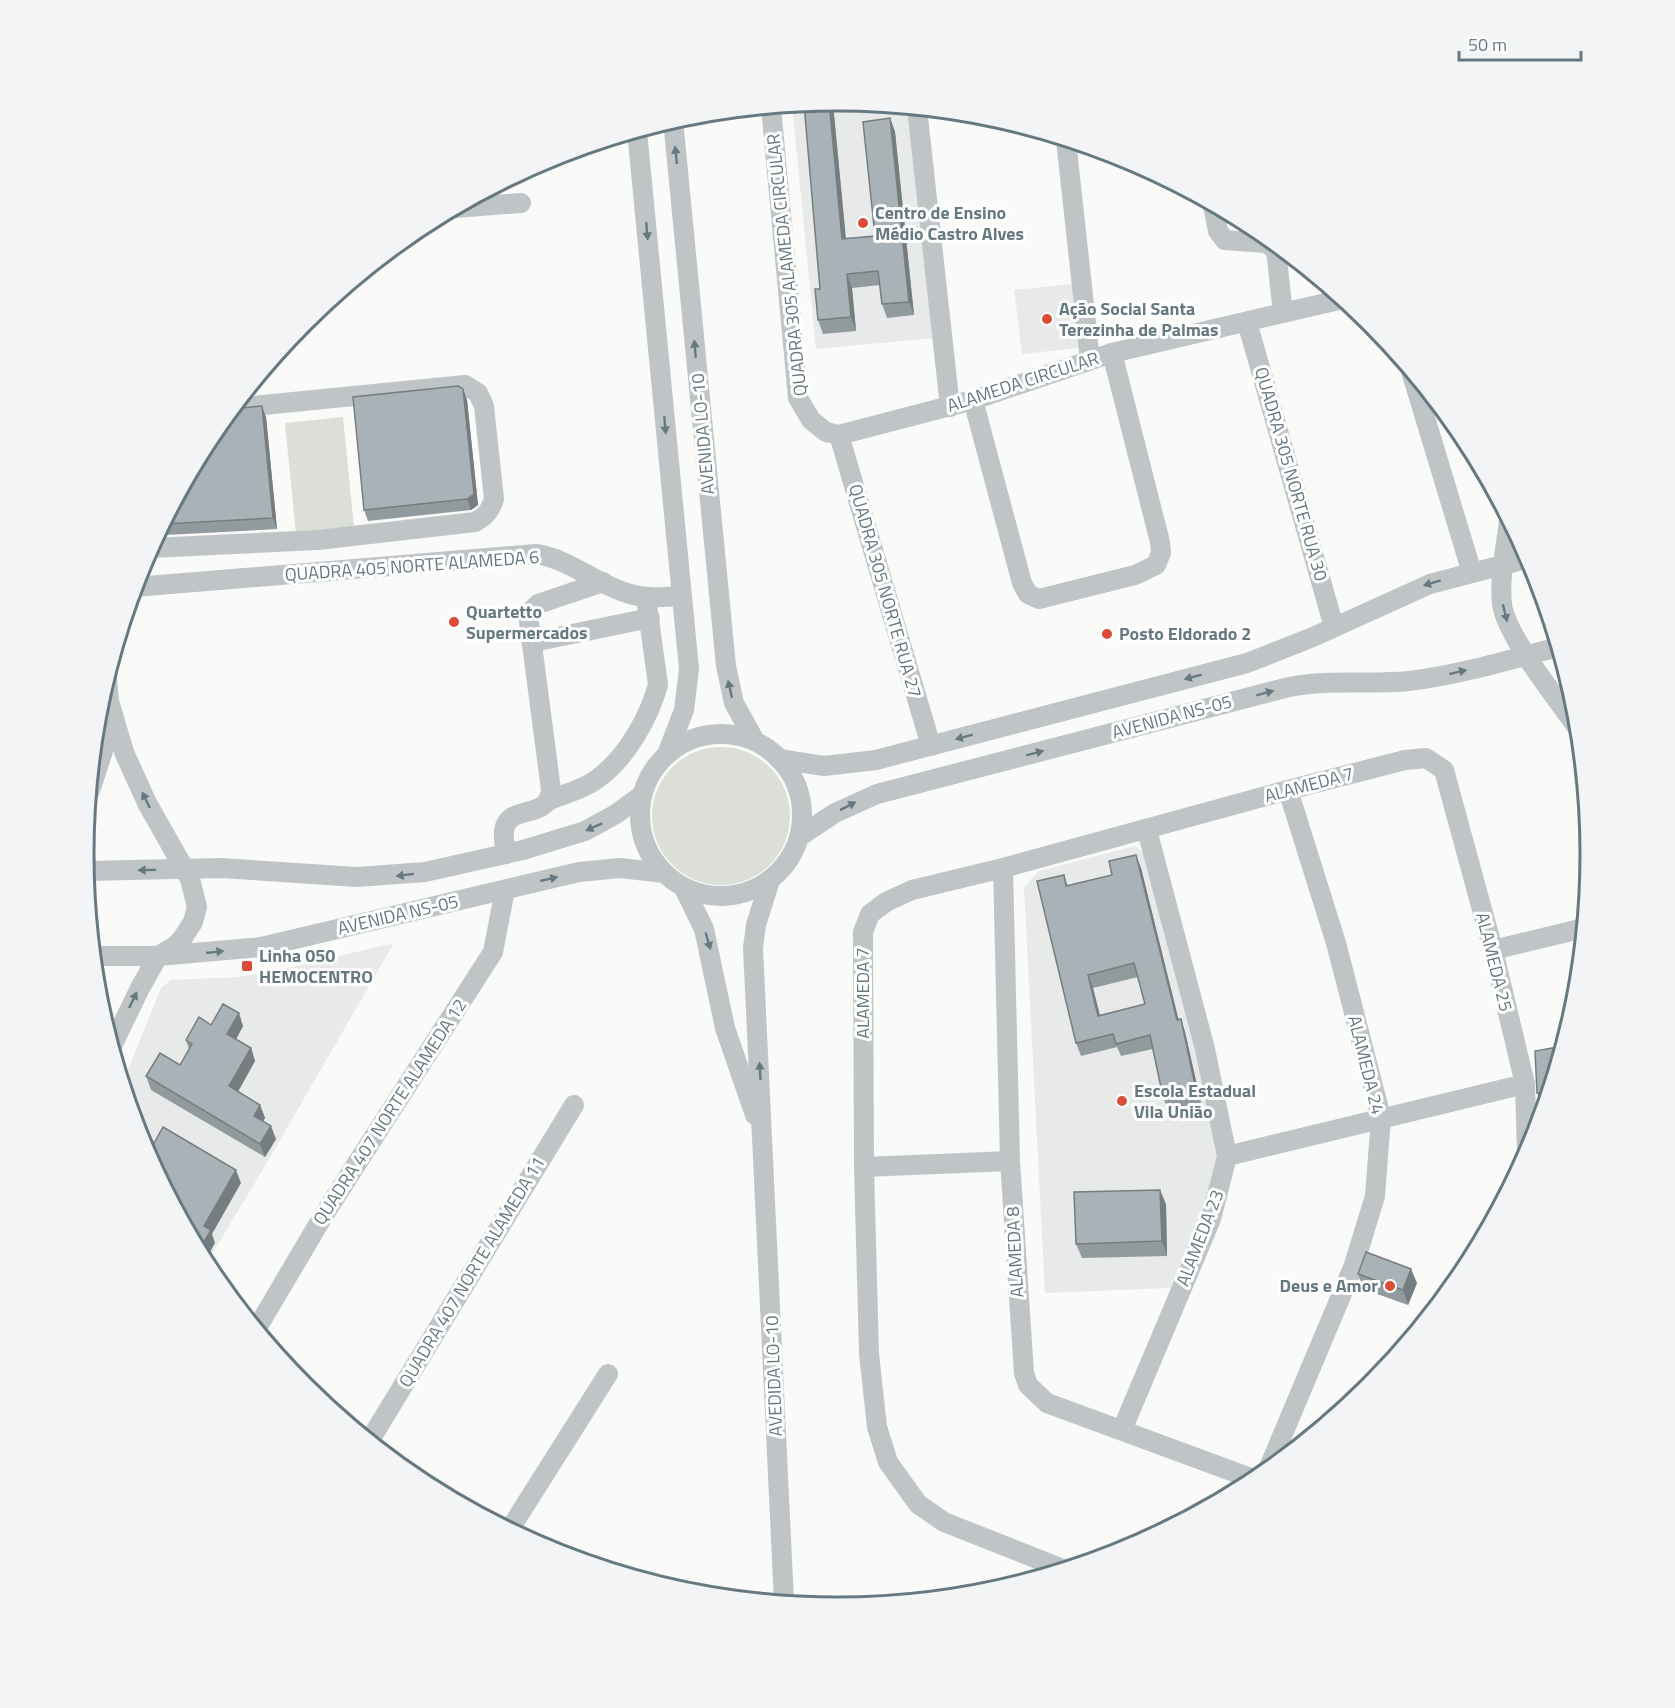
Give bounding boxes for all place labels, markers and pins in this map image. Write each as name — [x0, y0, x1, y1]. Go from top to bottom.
place label: Centro de Ensino Médio Castro Alves — [875, 199, 1024, 247]
marker: Centro de Ensino Médio Castro Alves — [856, 216, 870, 230]
place label: Ação Social Santa Terezinha de Palmas — [1059, 295, 1219, 343]
marker: Ação Social Santa Terezinha de Palmas — [1040, 312, 1054, 326]
place label: Quartetto Supermercados — [466, 598, 588, 646]
marker: Quartetto Supermercados — [447, 615, 461, 629]
place label: Posto Eldorado 2 — [1119, 620, 1251, 647]
marker: Posto Eldorado 2 — [1100, 627, 1114, 641]
place label: Linha 050 HEMOCENTRO — [259, 942, 373, 990]
marker: Linha 050 HEMOCENTRO — [240, 959, 254, 973]
place label: Escola Estadual Vila União — [1134, 1077, 1256, 1125]
marker: Escola Estadual Vila União — [1115, 1094, 1129, 1108]
place label: Deus e Amor — [1280, 1272, 1378, 1299]
marker: Deus e Amor — [1383, 1279, 1397, 1293]

